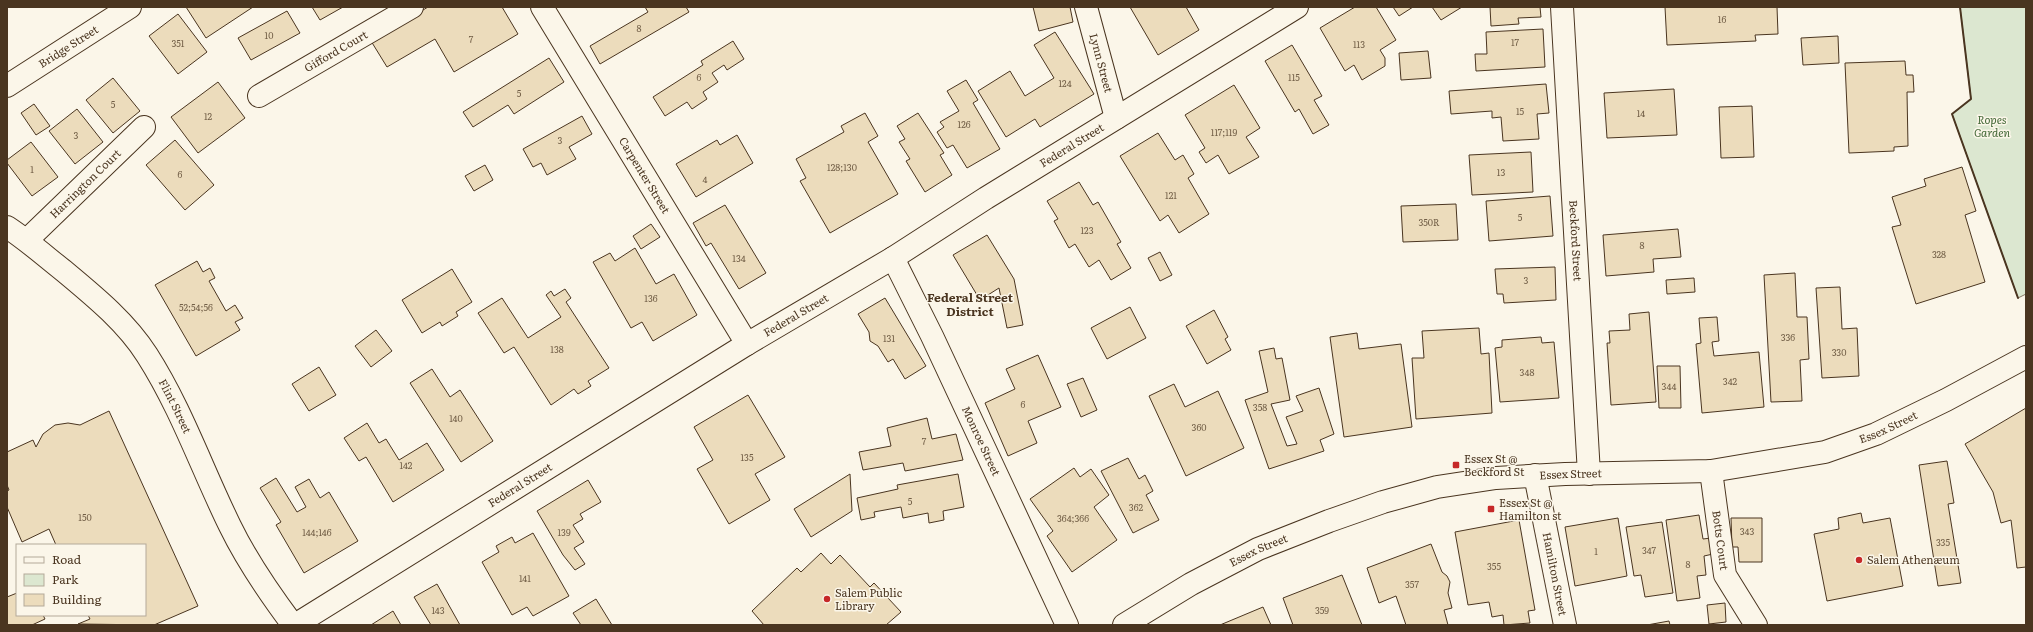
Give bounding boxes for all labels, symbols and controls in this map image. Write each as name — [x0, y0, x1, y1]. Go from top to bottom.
house number: 16 — [1718, 12, 1726, 26]
street label: Bridge Street — [35, 20, 101, 71]
house number: 8 — [637, 21, 642, 35]
street label: Gifford Court — [301, 25, 371, 75]
house number: 10 — [265, 28, 273, 42]
street label: Lynn Street — [1086, 31, 1118, 95]
house number: 7 — [469, 32, 474, 46]
house number: 17 — [1511, 35, 1519, 49]
house number: 351 — [171, 36, 185, 50]
house number: 113 — [1353, 37, 1365, 51]
house number: 6 — [697, 70, 702, 84]
house number: 115 — [1288, 70, 1300, 84]
house number: 124 — [1058, 76, 1072, 90]
house number: 5 — [517, 86, 522, 100]
house number: 5 — [111, 97, 116, 111]
house number: 15 — [1516, 104, 1525, 118]
house number: 14 — [1637, 106, 1645, 120]
house number: 12 — [204, 109, 213, 123]
park label: Ropes Garden — [1974, 111, 2010, 140]
house number: 126 — [957, 117, 971, 131]
street label: Federal Street — [1036, 118, 1107, 170]
house number: 117;119 — [1211, 125, 1237, 139]
house number: 3 — [74, 128, 79, 142]
house number: 3 — [558, 133, 563, 147]
street label: Carpenter Street — [616, 134, 675, 217]
street label: Harrington Court — [45, 144, 124, 221]
house number: 128;130 — [827, 160, 857, 174]
house number: 1 — [30, 162, 34, 176]
house number: 13 — [1497, 165, 1505, 179]
house number: 6 — [178, 167, 183, 181]
house number: 4 — [703, 172, 708, 186]
house number: 121 — [1165, 188, 1177, 202]
street label: Beckford Street — [1566, 200, 1587, 282]
house number: 5 — [1518, 210, 1523, 224]
house number: 350R — [1418, 215, 1440, 229]
house number: 123 — [1080, 223, 1094, 237]
house number: 8 — [1640, 238, 1645, 252]
house number: 328 — [1932, 247, 1946, 261]
house number: 134 — [732, 251, 746, 265]
house number: 3 — [1524, 273, 1529, 287]
district label: Federal Street District — [927, 288, 1014, 320]
street label: Federal Street — [760, 289, 831, 340]
house number: 136 — [644, 291, 658, 305]
house number: 52;54;56 — [179, 300, 213, 314]
house number: 336 — [1781, 330, 1795, 344]
house number: 131 — [883, 331, 895, 345]
house number: 138 — [550, 342, 564, 356]
house number: 330 — [1832, 345, 1846, 359]
house number: 348 — [1520, 365, 1534, 379]
house number: 342 — [1723, 374, 1738, 388]
street label: Flint Street — [156, 376, 196, 436]
house number: 344 — [1662, 379, 1676, 393]
house number: 6 — [1021, 397, 1026, 411]
house number: 358 — [1253, 400, 1267, 414]
street label: Monroe Street — [959, 403, 1005, 478]
street label: Essex Street — [1856, 406, 1920, 446]
house number: 140 — [449, 411, 463, 425]
house number: 360 — [1192, 420, 1206, 434]
house number: 7 — [922, 434, 927, 448]
house number: 135 — [740, 450, 754, 464]
place label: Essex St @ Beckford St — [1464, 450, 1525, 479]
house number: 142 — [400, 458, 413, 472]
street label: Federal Street — [484, 458, 555, 510]
marker: Essex St @ Beckford St — [1451, 460, 1461, 470]
street label: Essex Street — [1539, 464, 1602, 482]
house number: 5 — [908, 494, 913, 508]
place label: Essex St @ Hamilton st — [1499, 494, 1562, 523]
house number: 362 — [1129, 500, 1144, 514]
marker: Essex St @ Hamilton st — [1486, 504, 1496, 514]
street label: Botts Court — [1709, 509, 1733, 572]
house number: 150 — [78, 510, 92, 524]
house number: 364;366 — [1057, 511, 1089, 525]
house number: 343 — [1740, 524, 1754, 538]
house number: 144;146 — [302, 525, 332, 539]
house number: 139 — [557, 525, 571, 539]
street label: Essex Street — [1226, 529, 1290, 570]
street label: Hamilton Street — [1540, 531, 1572, 617]
house number: 335 — [1936, 535, 1950, 549]
house number: 347 — [1642, 543, 1656, 557]
legend — [16, 544, 146, 616]
house number: 1 — [1594, 544, 1598, 558]
text: Road — [52, 550, 82, 568]
place label: Salem Athenæum — [1867, 551, 1960, 567]
marker: Salem Athenæum — [1854, 555, 1864, 565]
house number: 8 — [1686, 557, 1691, 571]
house number: 355 — [1487, 559, 1501, 573]
text: Park — [52, 570, 79, 588]
house number: 141 — [519, 571, 531, 585]
house number: 357 — [1405, 577, 1419, 591]
place label: Salem Public Library — [835, 584, 903, 613]
text: Building — [52, 590, 102, 608]
marker: Salem Public Library — [822, 594, 832, 604]
house number: 143 — [431, 603, 445, 617]
house number: 359 — [1315, 603, 1329, 617]

